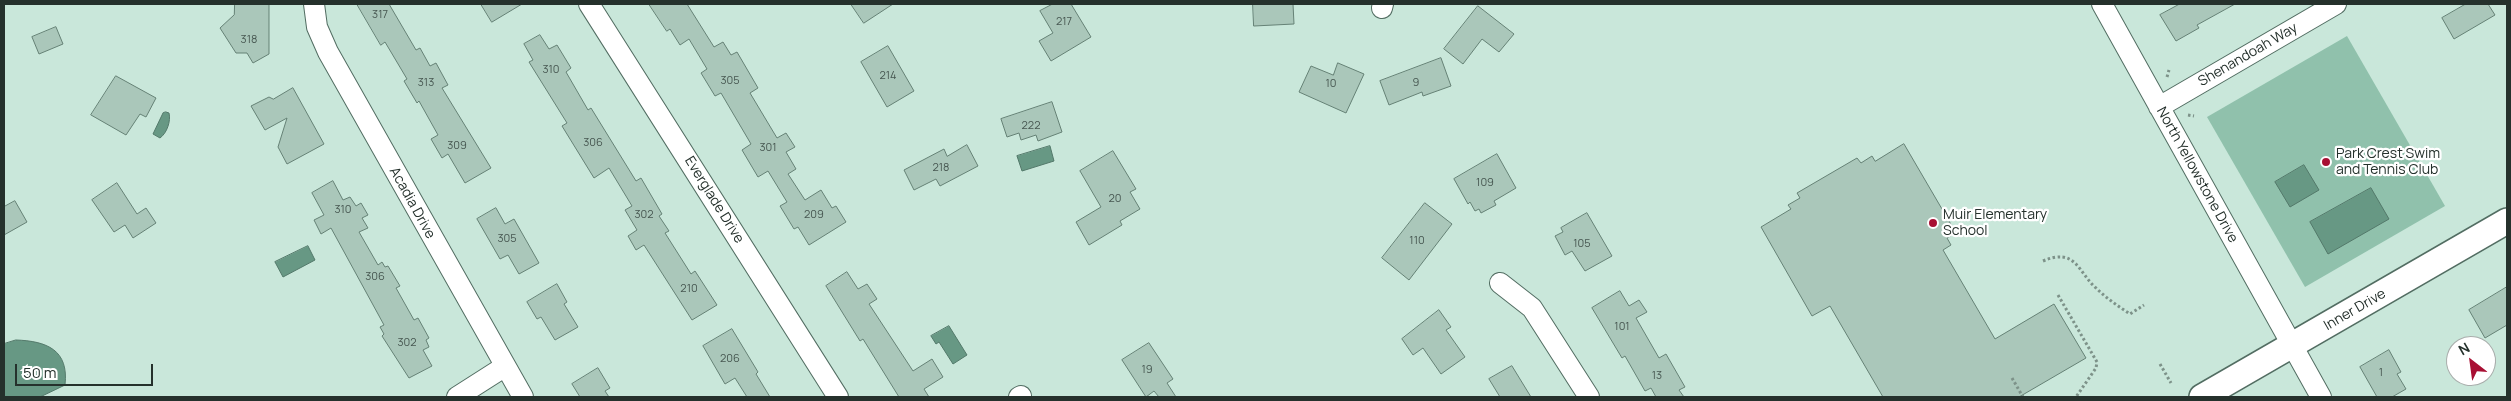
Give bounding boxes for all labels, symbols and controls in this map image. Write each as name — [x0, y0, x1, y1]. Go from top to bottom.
house number: 317 — [372, 8, 388, 22]
house number: 217 — [1056, 15, 1072, 29]
street label: Shenandoah Way — [2195, 20, 2301, 90]
house number: 318 — [241, 33, 257, 47]
house number: 310 — [542, 63, 560, 77]
house number: 214 — [879, 69, 897, 83]
house number: 305 — [720, 74, 740, 88]
house number: 313 — [418, 76, 434, 90]
house number: 9 — [1413, 76, 1419, 90]
house number: 10 — [1326, 77, 1336, 91]
street label: North Yellowstone Drive — [2153, 104, 2241, 246]
house number: 222 — [1022, 119, 1040, 133]
house number: 306 — [583, 136, 603, 150]
house number: 309 — [447, 139, 467, 153]
house number: 301 — [759, 141, 777, 155]
place label: Park Crest Swim and Tennis Club — [2336, 146, 2440, 178]
street label: Everglade Drive — [681, 154, 747, 246]
marker: Park Crest Swim and Tennis Club — [2320, 156, 2332, 168]
house number: 218 — [933, 161, 949, 175]
street label: Acadia Drive — [385, 164, 439, 242]
house number: 109 — [1476, 176, 1494, 190]
house number: 20 — [1109, 192, 1121, 206]
house number: 310 — [334, 203, 352, 217]
place label: Muir Elementary School — [1943, 207, 2047, 240]
house number: 302 — [634, 208, 654, 222]
house number: 209 — [804, 208, 824, 222]
marker: Muir Elementary School — [1927, 217, 1939, 229]
house number: 305 — [497, 232, 517, 246]
house number: 110 — [1409, 234, 1425, 248]
house number: 105 — [1573, 237, 1591, 251]
house number: 306 — [365, 270, 385, 284]
house number: 210 — [680, 282, 698, 296]
street label: Inner Drive — [2321, 286, 2389, 334]
house number: 101 — [1614, 320, 1630, 334]
house number: 302 — [397, 336, 417, 350]
north arrow — [2446, 336, 2496, 386]
text: N — [2455, 338, 2473, 359]
house number: 206 — [720, 352, 740, 366]
scale bar — [18, 354, 155, 386]
text: 50 m — [23, 362, 57, 383]
house number: 19 — [1141, 363, 1153, 377]
house number: 1 — [2379, 366, 2383, 380]
house number: 13 — [1652, 369, 1662, 383]

